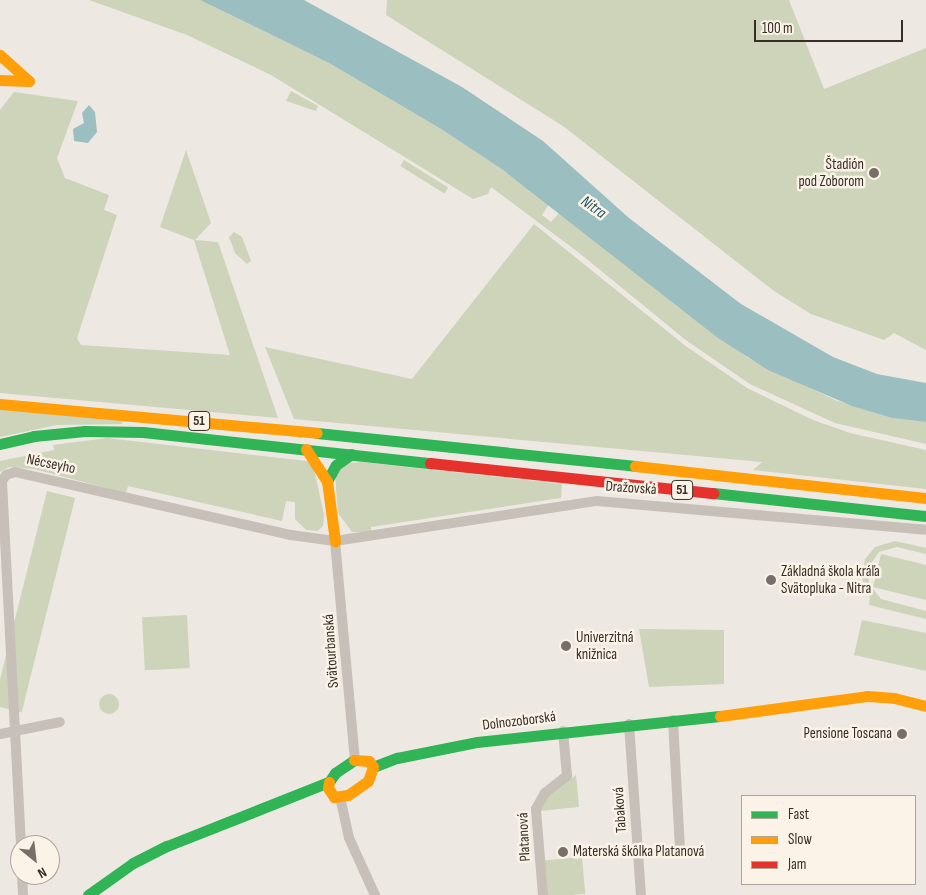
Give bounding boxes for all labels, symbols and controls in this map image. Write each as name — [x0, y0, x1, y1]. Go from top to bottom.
scale bar — [756, 10, 905, 42]
text: 100 m — [762, 19, 793, 38]
place label: Štadión pod Zoborom — [798, 155, 864, 190]
marker: Štadión pod Zoborom — [868, 167, 880, 179]
water label: Nitra — [577, 193, 609, 223]
road number: 51 — [188, 410, 210, 432]
street label: Nécseyho — [25, 450, 77, 478]
street label: Dražovská — [605, 477, 657, 499]
road number: 51 — [671, 478, 693, 502]
place label: Základná škola kráľa Svätopluka - Nitra — [781, 562, 880, 597]
marker: Základná škola kráľa Svätopluka - Nitra — [765, 574, 777, 586]
street label: Svätourbanská — [319, 613, 343, 689]
place label: Univerzitná knižnica — [576, 628, 634, 663]
marker: Univerzitná knižnica — [560, 640, 572, 652]
street label: Dolnozoborská — [481, 708, 557, 734]
place label: Pensione Toscana — [804, 725, 892, 743]
marker: Pensione Toscana — [896, 728, 908, 740]
street label: Tabaková — [609, 787, 631, 833]
legend — [741, 795, 916, 885]
text: Fast — [788, 805, 809, 824]
street label: Platanová — [514, 812, 534, 862]
text: Slow — [788, 830, 812, 849]
north arrow — [10, 835, 60, 885]
place label: Materská škôlka Platanová — [573, 843, 704, 861]
marker: Materská škôlka Platanová — [557, 846, 569, 858]
text: Jam — [788, 855, 806, 874]
text: N — [35, 863, 49, 882]

